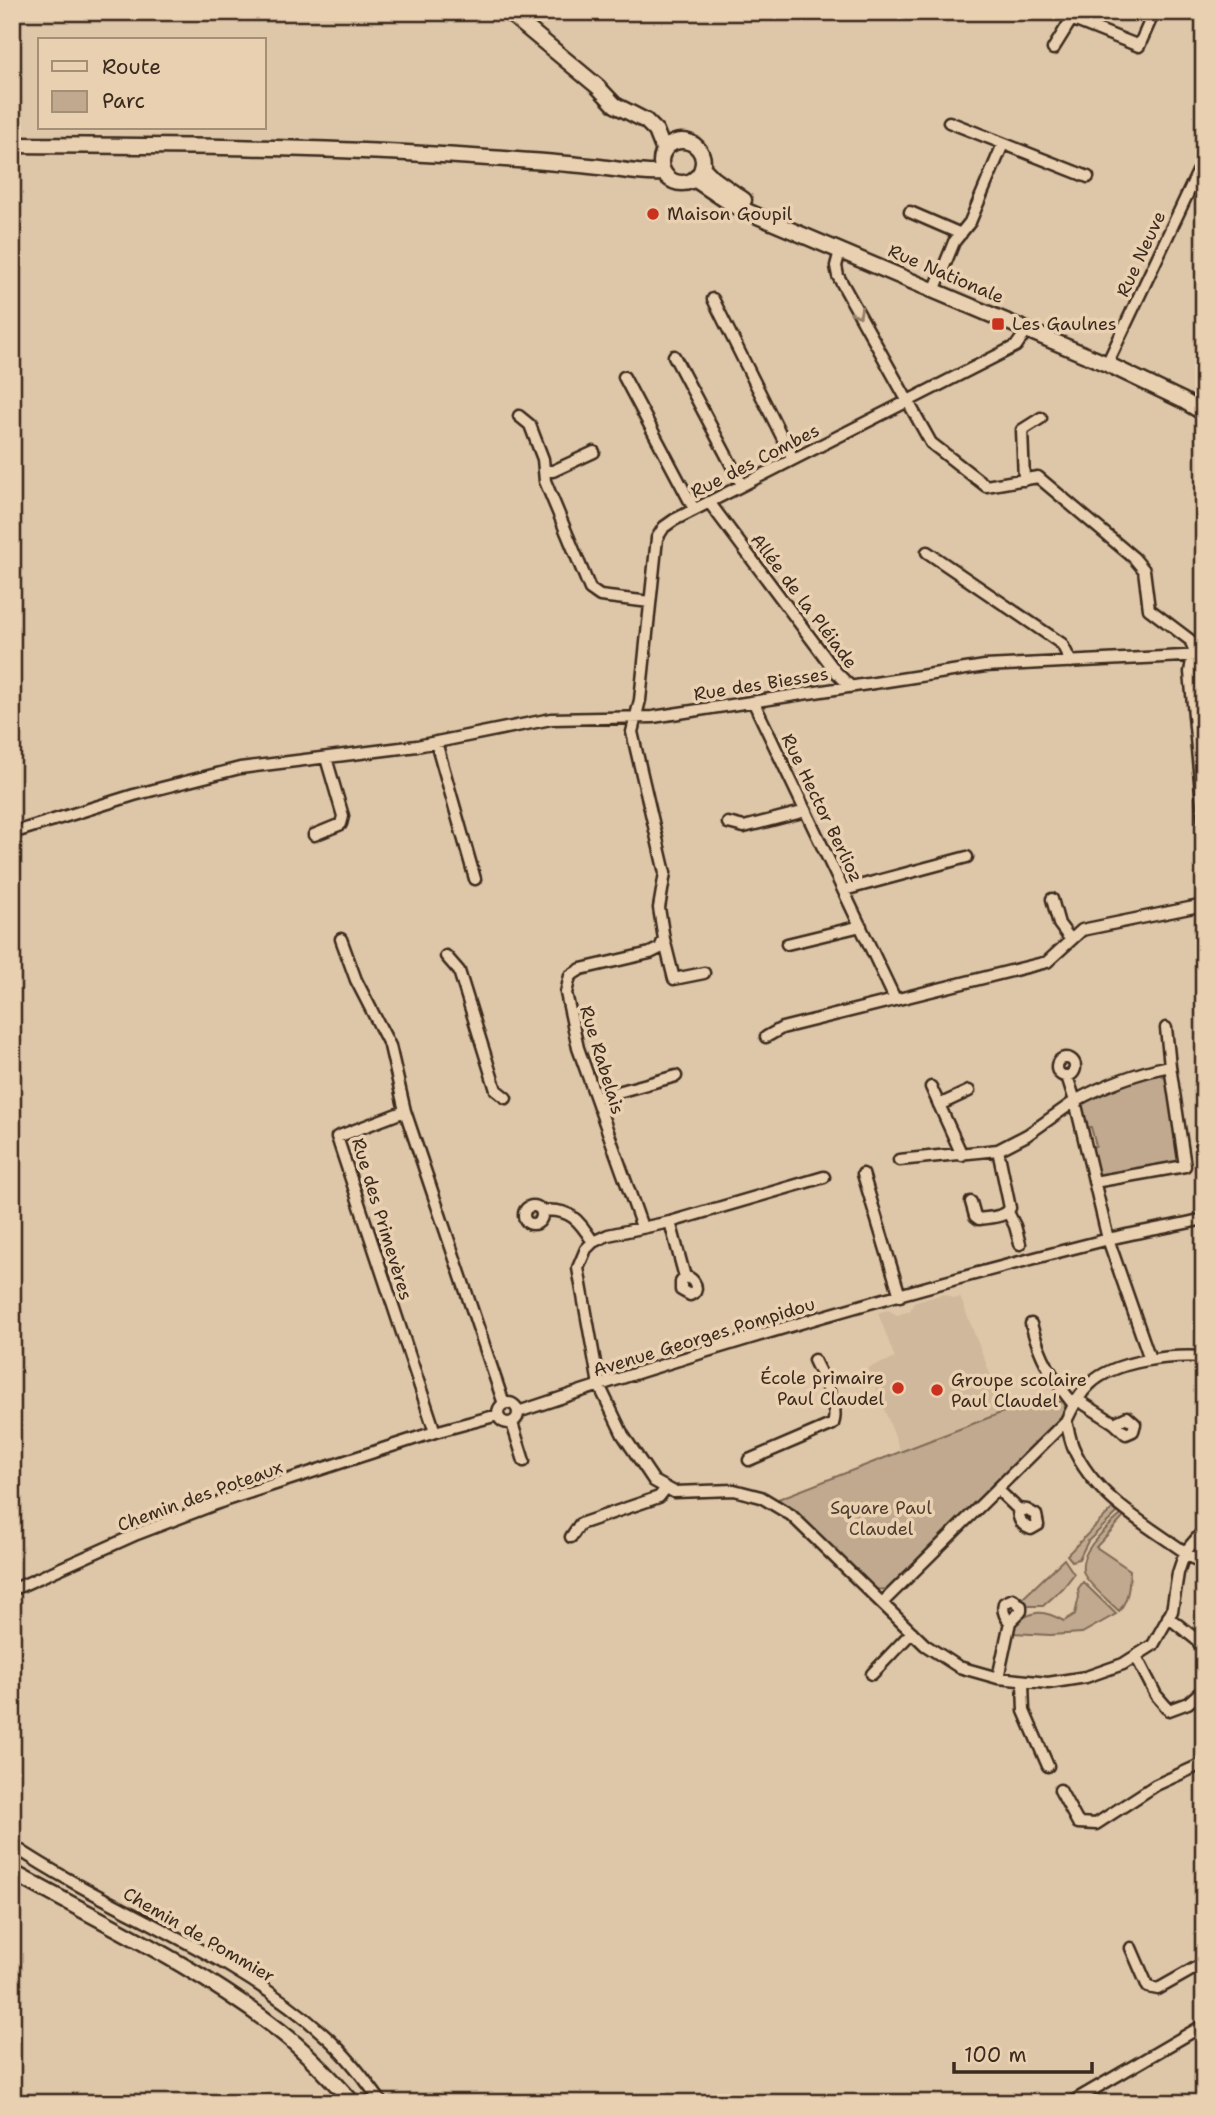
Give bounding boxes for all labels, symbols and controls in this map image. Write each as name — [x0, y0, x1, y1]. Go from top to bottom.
legend — [38, 38, 266, 130]
text: Route — [102, 53, 161, 81]
text: Parc — [102, 87, 145, 115]
place label: Maison Goupil — [667, 202, 793, 226]
marker: Maison Goupil — [645, 206, 661, 222]
street label: Rue Neuve — [1111, 207, 1171, 301]
street label: Rue Nationale — [884, 239, 1008, 309]
one-way arrow — [850, 306, 863, 318]
place label: Les Gaulnes — [1012, 312, 1117, 336]
marker: Les Gaulnes — [990, 316, 1006, 332]
street label: Rue des Combes — [687, 418, 823, 504]
street label: Allée de la Pléiade — [745, 529, 863, 673]
street label: Rue des Biesses — [692, 661, 830, 707]
street label: Rue Hector Berlioz — [776, 730, 868, 886]
street label: Rue Rabelais — [574, 1003, 630, 1117]
street label: Rue des Primevères — [346, 1135, 418, 1303]
street label: Avenue Georges Pompidou — [590, 1292, 818, 1382]
place label: École primaire Paul Claudel — [760, 1366, 885, 1411]
place label: Groupe scolaire Paul Claudel — [951, 1368, 1087, 1413]
marker: École primaire Paul Claudel — [890, 1380, 906, 1396]
marker: Groupe scolaire Paul Claudel — [929, 1382, 945, 1398]
street label: Chemin des Poteaux — [114, 1455, 286, 1537]
park label: Square Paul Claudel — [830, 1496, 932, 1541]
street label: Chemin de Pommier — [119, 1882, 279, 1988]
scale bar — [954, 2031, 1092, 2075]
text: 100 m — [964, 2041, 1027, 2069]

